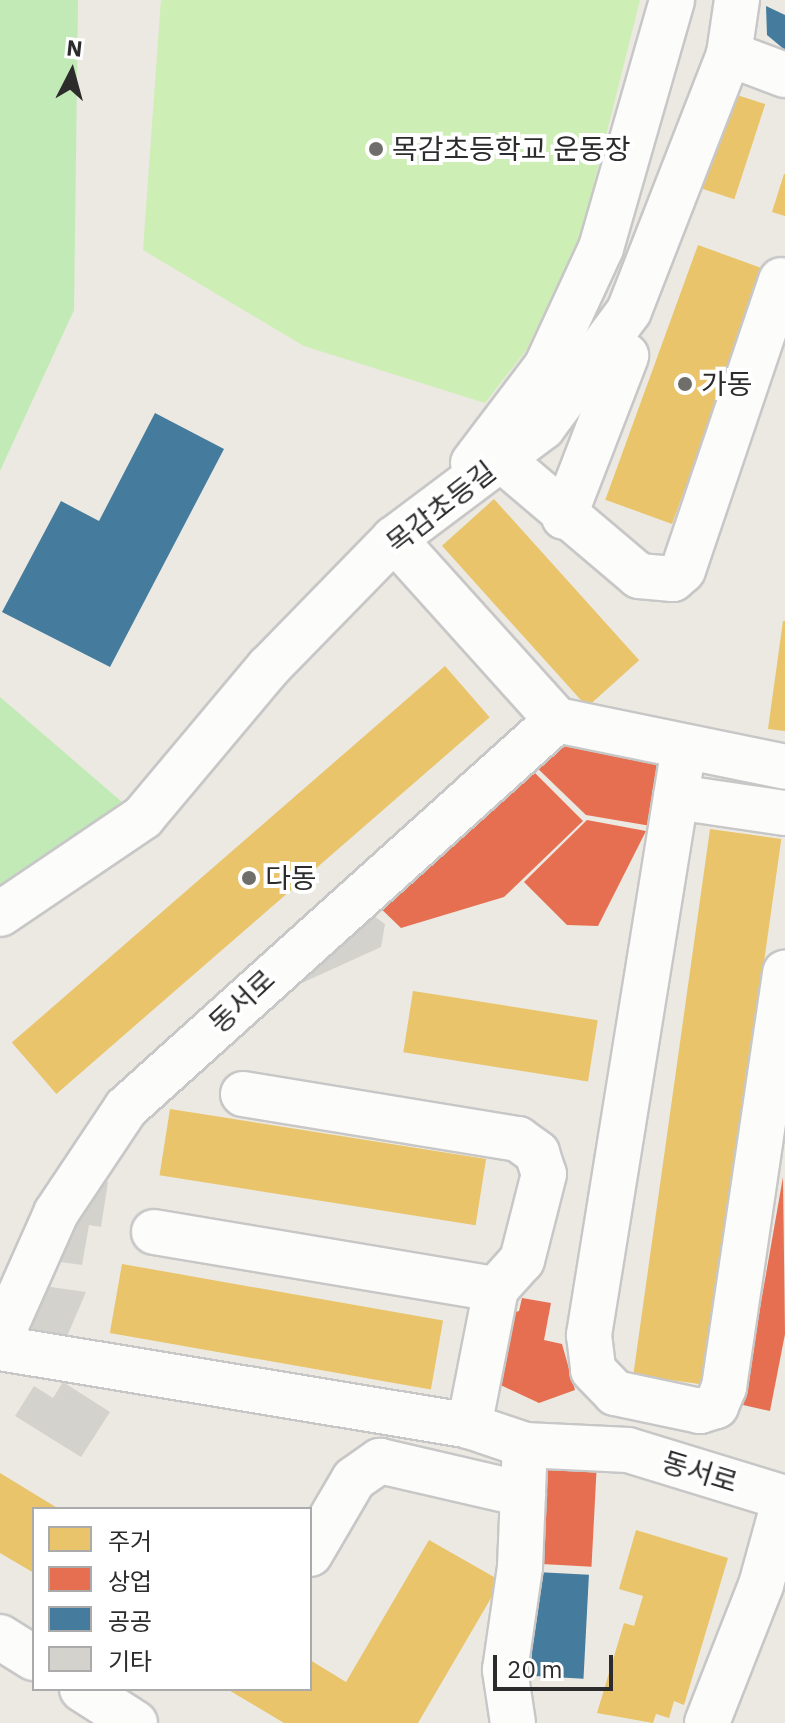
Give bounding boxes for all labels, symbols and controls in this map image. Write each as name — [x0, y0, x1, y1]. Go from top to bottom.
north arrow — [32, 32, 112, 112]
text: N — [65, 32, 84, 63]
place label: 목감초등학교 운동장 — [392, 132, 630, 166]
marker: 목감초등학교 운동장 — [367, 140, 385, 158]
place label: 가동 — [701, 367, 753, 401]
marker: 가동 — [676, 375, 694, 393]
street label: 목감초등길 — [380, 454, 502, 560]
place label: 다동 — [265, 861, 317, 895]
marker: 다동 — [240, 869, 258, 887]
street label: 동서로 — [202, 962, 282, 1040]
street label: 동서로 — [658, 1445, 742, 1499]
legend — [32, 1507, 312, 1691]
text: 주거 — [108, 1525, 152, 1557]
text: 상업 — [108, 1565, 152, 1597]
text: 공공 — [108, 1605, 152, 1637]
scale bar — [497, 1639, 617, 1689]
text: 기타 — [108, 1645, 152, 1677]
text: 20 m — [507, 1653, 562, 1685]

